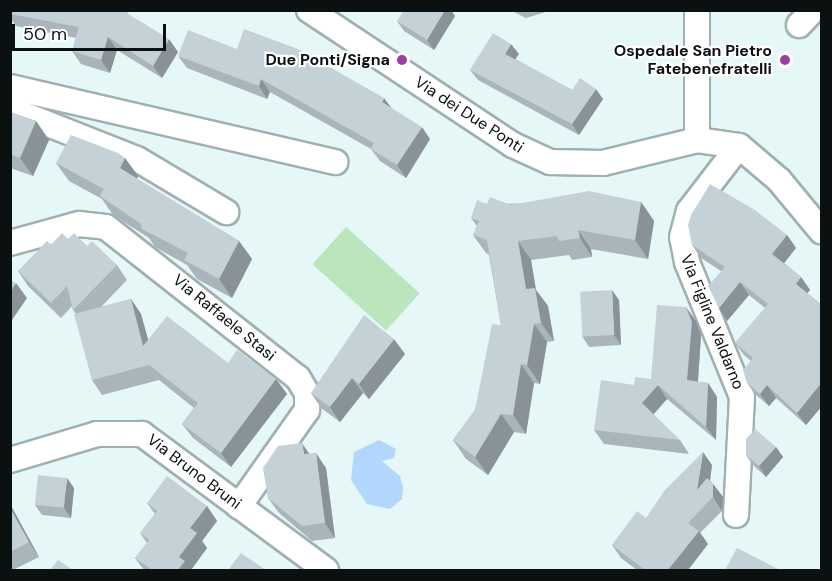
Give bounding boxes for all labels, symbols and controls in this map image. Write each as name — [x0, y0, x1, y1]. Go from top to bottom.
scale bar — [15, 12, 170, 50]
text: 50 m — [23, 22, 67, 46]
place label: Ospedale San Pietro Fatebenefratelli — [614, 41, 772, 79]
place label: Due Ponti/Signa — [265, 50, 390, 70]
marker: Ospedale San Pietro Fatebenefratelli — [776, 51, 794, 69]
marker: Due Ponti/Signa — [395, 53, 409, 67]
street label: Via dei Due Ponti — [411, 73, 527, 157]
street label: Via Figline Valdarno — [676, 252, 748, 392]
street label: Via Raffaele Stasi — [169, 271, 279, 365]
street label: Via Bruno Bruni — [143, 430, 245, 514]

